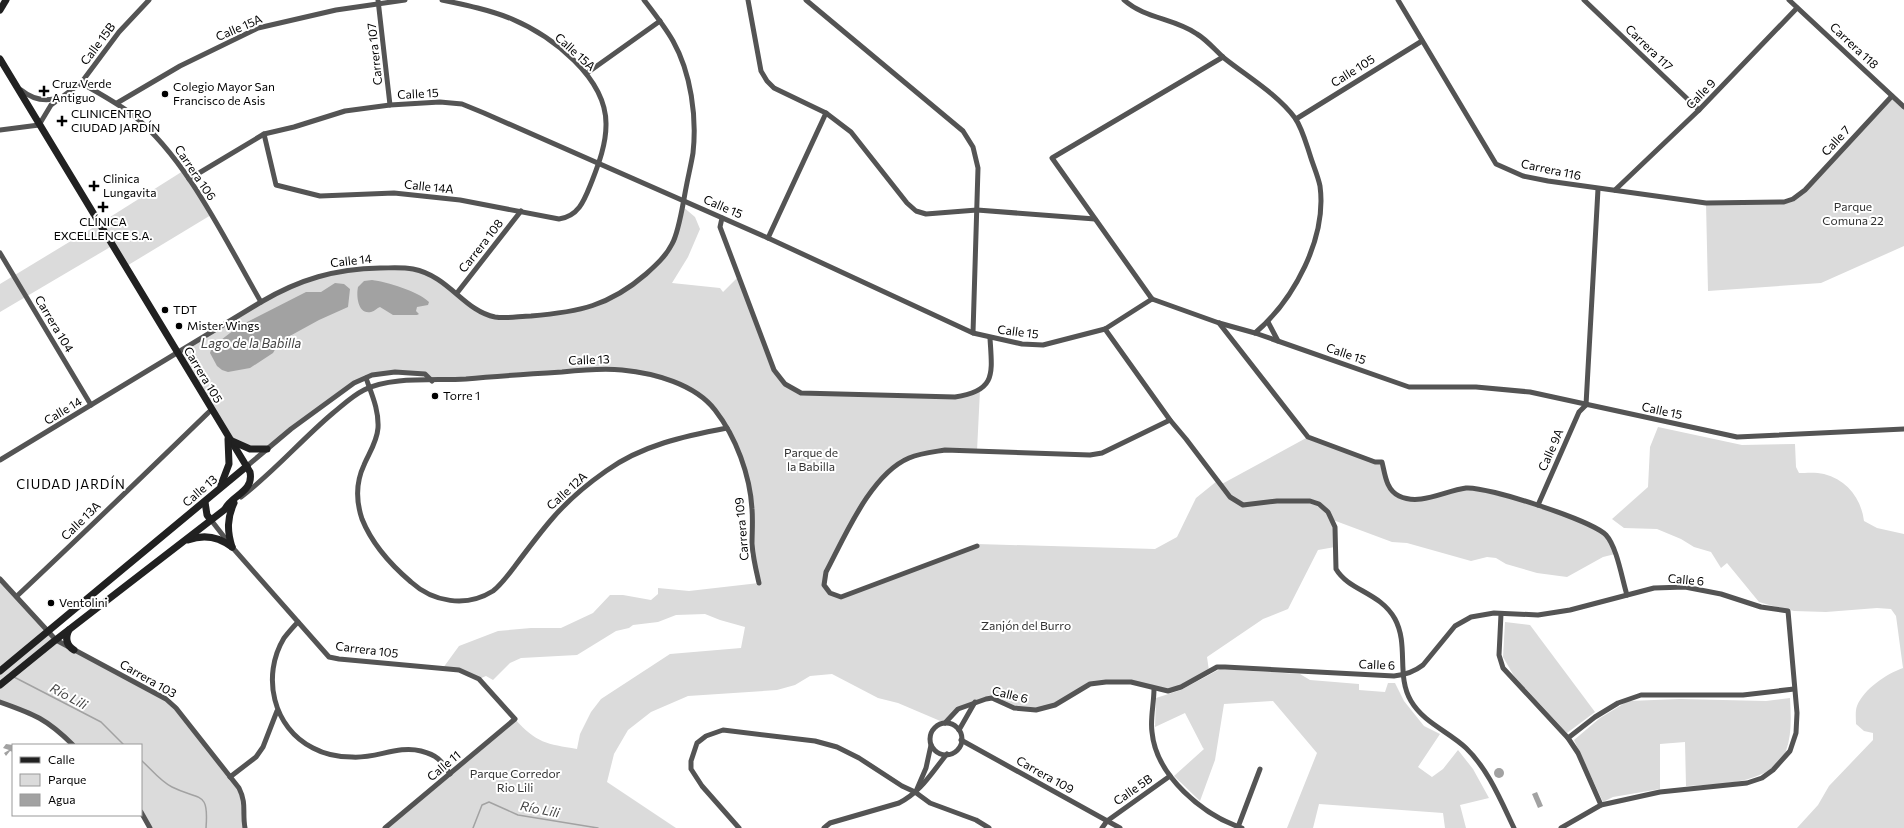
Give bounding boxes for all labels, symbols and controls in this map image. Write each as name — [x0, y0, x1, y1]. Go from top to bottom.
street label: Calle 15A — [213, 11, 264, 43]
street label: Calle 15B — [77, 19, 118, 67]
street label: Carrera 118 — [1828, 19, 1882, 71]
street label: Carrera 117 — [1623, 21, 1676, 73]
street label: Carrera 107 — [364, 22, 384, 86]
street label: Calle 15A — [553, 30, 599, 73]
street label: Calle 105 — [1328, 51, 1377, 89]
street label: Calle 9 — [1683, 75, 1718, 111]
place label: Cruz Verde Antiguo — [52, 76, 112, 104]
place label: Colegio Mayor San Francisco de Asis — [173, 79, 275, 107]
street label: Calle 15 — [397, 85, 439, 101]
marker: Cruz Verde Antiguo — [39, 86, 49, 96]
marker: Colegio Mayor San Francisco de Asis — [160, 89, 170, 99]
place label: CLINICENTRO CIUDAD JARDÍN — [71, 106, 160, 135]
marker: CLINICENTRO CIUDAD JARDÍN — [56, 115, 68, 127]
street label: Calle 7 — [1818, 123, 1853, 158]
street label: Carrera 106 — [172, 142, 219, 203]
street label: Carrera 116 — [1520, 156, 1582, 182]
place label: Clinica Lungavita — [103, 171, 156, 199]
street label: Calle 14A — [404, 176, 455, 196]
marker: Clinica Lungavita — [88, 180, 100, 192]
street label: Calle 15 — [702, 192, 745, 221]
park label: Parque Comuna 22 — [1822, 199, 1884, 227]
marker: CLÍNICA EXCELLENCE S.A. — [97, 201, 109, 213]
place label: CLÍNICA EXCELLENCE S.A. — [54, 214, 153, 242]
street label: Carrera 108 — [455, 216, 505, 275]
street label: Calle 14 — [329, 251, 372, 269]
street label: Carrera 104 — [32, 293, 77, 354]
place label: TDT — [173, 302, 197, 316]
marker: TDT — [160, 305, 170, 315]
place label: Mister Wings — [187, 318, 259, 332]
marker: Mister Wings — [174, 321, 184, 331]
street label: Calle 15 — [997, 322, 1040, 340]
water label: Lago de la Babilla — [201, 335, 301, 351]
street label: Calle 15 — [1325, 340, 1368, 366]
street label: Carrera 105 — [182, 344, 226, 405]
street label: Calle 13 — [568, 351, 610, 367]
place label: Torre 1 — [443, 388, 480, 402]
marker: Torre 1 — [430, 391, 440, 401]
street label: Calle 14 — [41, 393, 84, 427]
street label: Calle 15 — [1641, 399, 1684, 421]
street label: Calle 9A — [1535, 426, 1566, 473]
park label: Parque de la Babilla — [784, 445, 838, 473]
street label: Calle 12A — [543, 469, 589, 512]
street label: Calle 13 — [179, 471, 220, 509]
district label: CIUDAD JARDÍN — [16, 475, 126, 492]
street label: Carrera 109 — [731, 497, 751, 561]
street label: Calle 13A — [58, 498, 103, 542]
street label: Calle 6 — [1667, 570, 1705, 588]
place label: Ventolini — [59, 595, 108, 609]
marker: Ventolini — [46, 598, 56, 608]
park label: Zanjón del Burro — [981, 618, 1071, 632]
street label: Carrera 105 — [335, 638, 399, 660]
street label: Carrera 103 — [118, 656, 180, 700]
street label: Calle 6 — [1359, 656, 1396, 672]
water label: Río Lili — [48, 680, 91, 713]
street label: Calle 6 — [991, 683, 1030, 705]
legend — [12, 744, 142, 816]
street label: Calle 11 — [424, 747, 463, 783]
text: Calle — [48, 752, 75, 766]
street label: Carrera 109 — [1014, 753, 1077, 796]
park label: Parque Corredor Rio Lili — [470, 766, 561, 794]
street label: Calle 5B — [1110, 771, 1155, 807]
text: Parque — [48, 772, 86, 786]
text: Agua — [48, 792, 76, 806]
water label: Río Lili — [519, 797, 562, 821]

